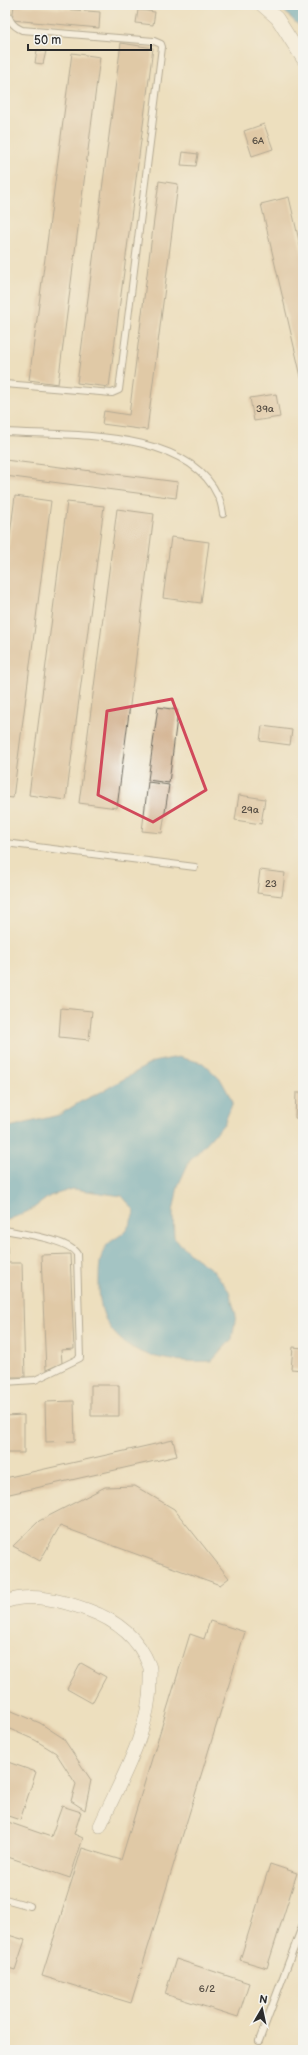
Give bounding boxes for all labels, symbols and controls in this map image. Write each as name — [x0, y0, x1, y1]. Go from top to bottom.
scale bar — [28, 26, 151, 52]
text: 50 m — [34, 33, 61, 48]
house number: 6А — [252, 135, 265, 147]
house number: 39а — [256, 403, 274, 415]
house number: 29а — [241, 804, 259, 816]
house number: 23 — [265, 878, 277, 890]
house number: 6/2 — [199, 1983, 215, 1995]
north arrow — [242, 1989, 282, 2029]
text: N — [258, 1993, 269, 2007]

